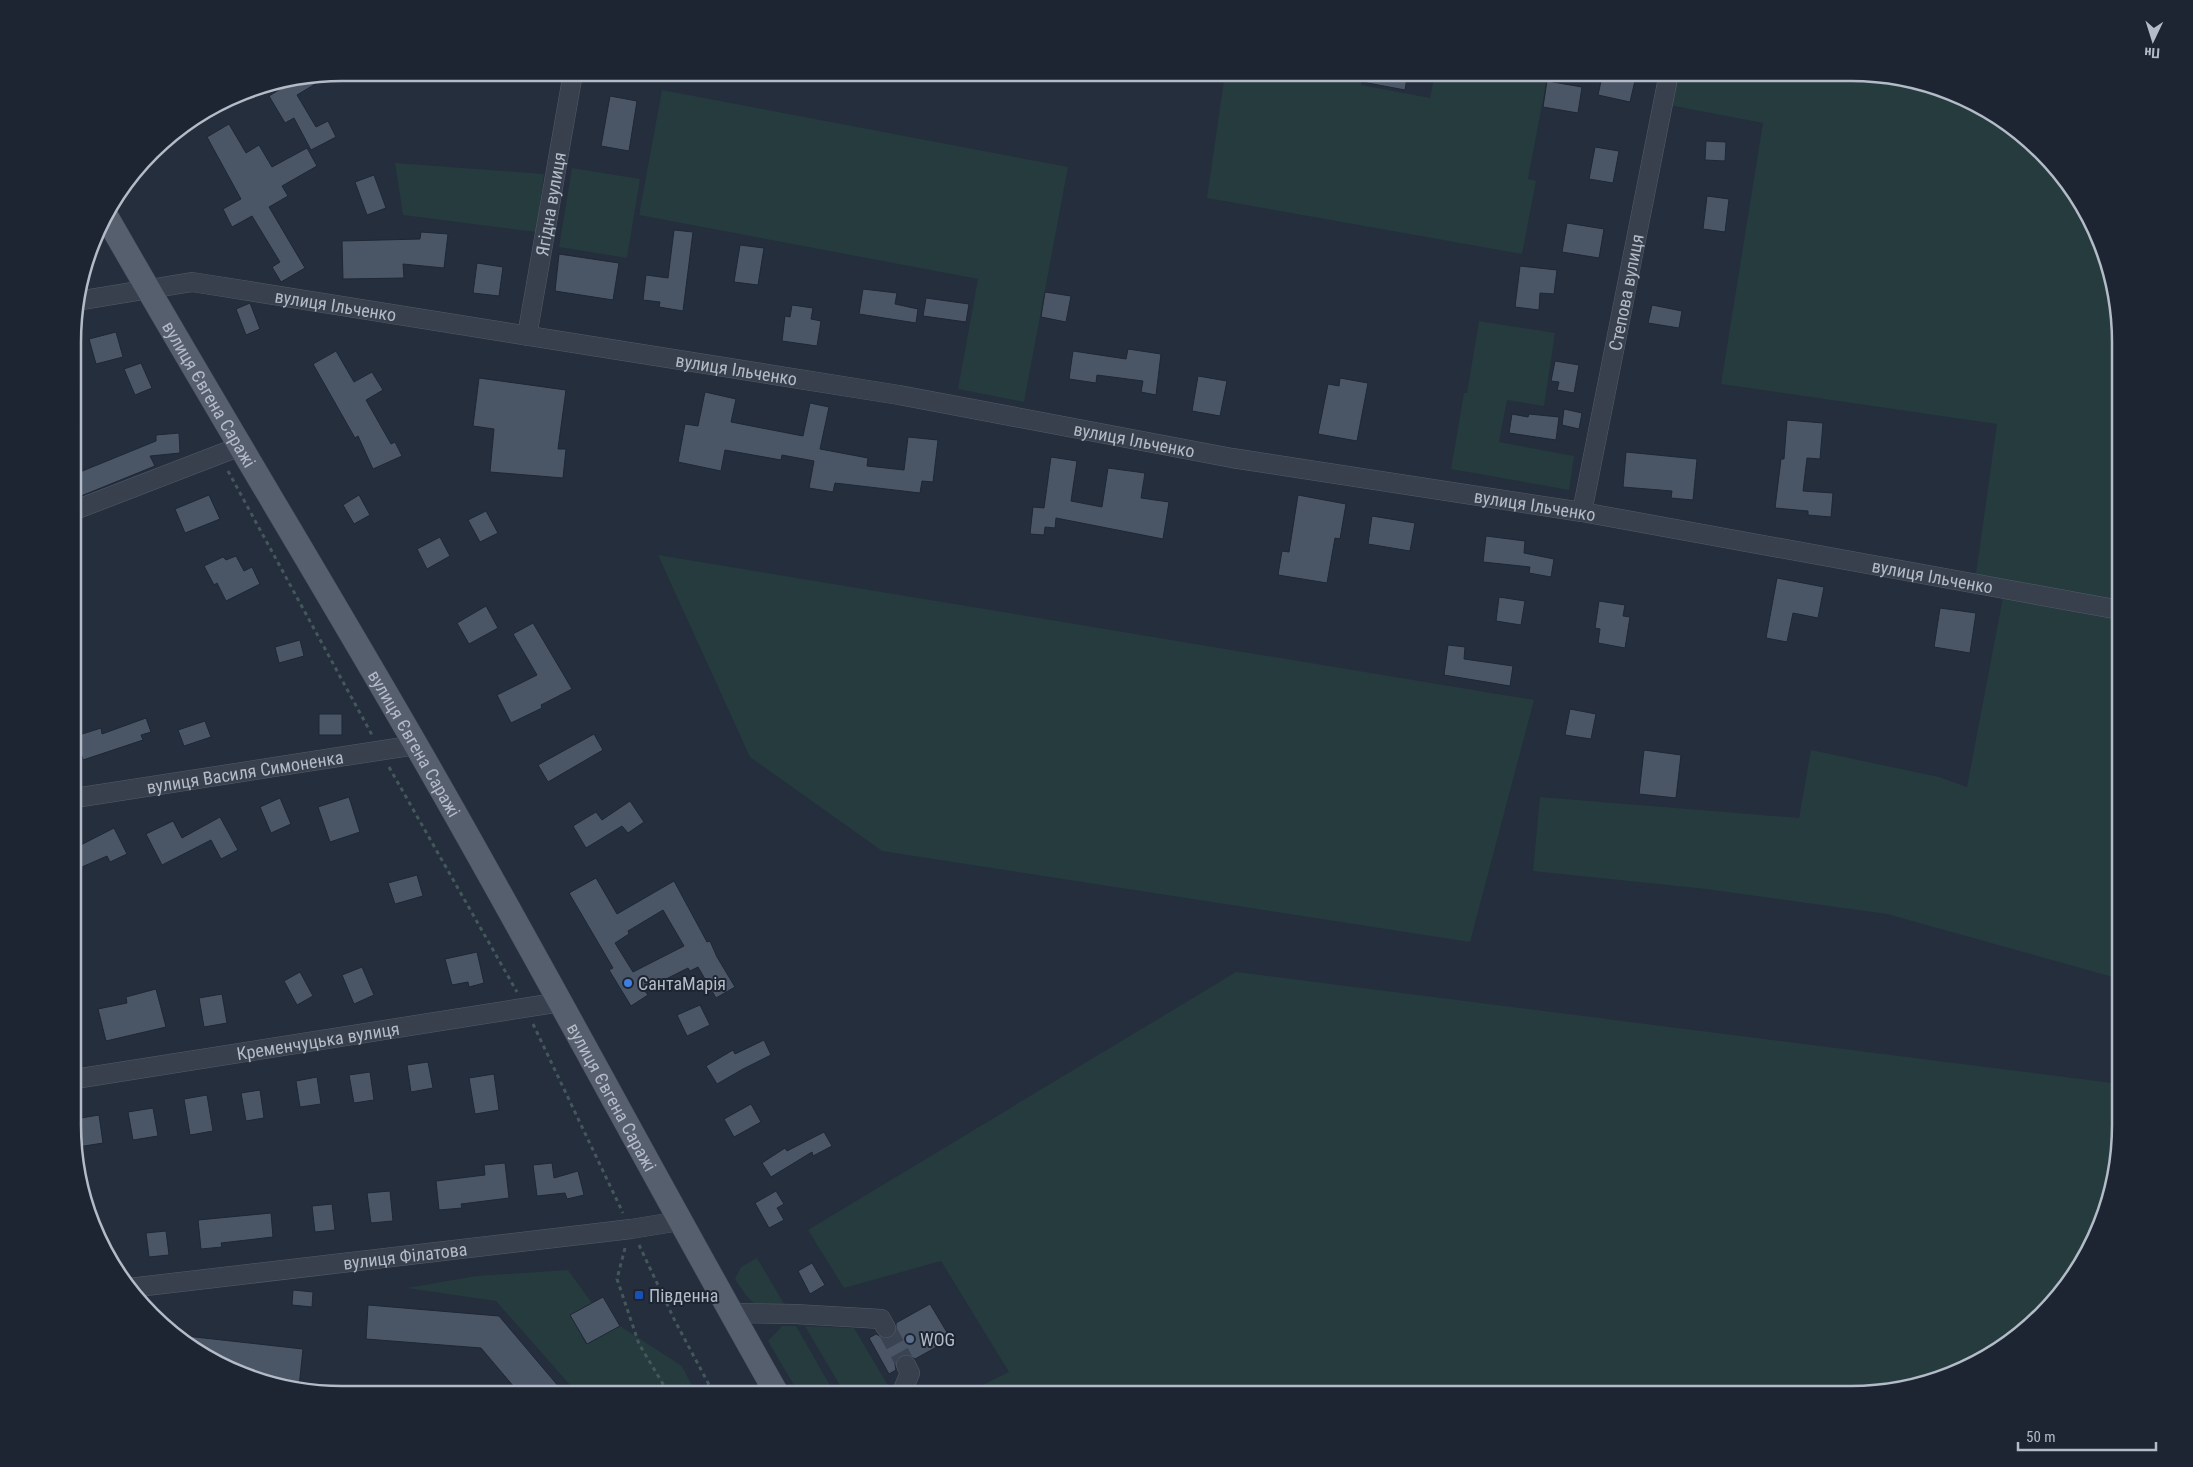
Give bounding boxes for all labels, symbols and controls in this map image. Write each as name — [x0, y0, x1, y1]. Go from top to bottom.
north arrow — [2128, 15, 2178, 65]
text: Пн — [2144, 44, 2160, 61]
street label: Ягідна вулиця — [531, 150, 569, 258]
street label: Степова вулиця — [1604, 232, 1647, 352]
street label: вулиця Ільченко — [273, 285, 398, 325]
street label: вулиця Євгена Саражі — [158, 317, 261, 471]
street label: вулиця Ільченко — [674, 349, 799, 389]
street label: вулиця Ільченко — [1072, 418, 1197, 461]
street label: вулиця Ільченко — [1473, 485, 1597, 525]
street label: вулиця Ільченко — [1870, 555, 1995, 597]
street label: вулиця Євгена Саражі — [364, 666, 465, 820]
street label: вулиця Василя Симоненка — [145, 746, 345, 797]
place label: СантаМарія — [638, 973, 726, 994]
marker: СантаМарія — [622, 977, 634, 989]
street label: Кременчуцька вулиця — [235, 1017, 401, 1064]
street label: вулиця Євгена Саражі — [563, 1019, 661, 1175]
street label: вулиця Філатова — [342, 1238, 468, 1273]
place label: Південна — [649, 1285, 718, 1306]
marker: Південна — [633, 1289, 645, 1301]
place label: WOG — [920, 1329, 955, 1350]
marker: WOG — [904, 1333, 916, 1345]
scale bar — [2018, 1420, 2156, 1452]
text: 50 m — [2026, 1428, 2056, 1446]

